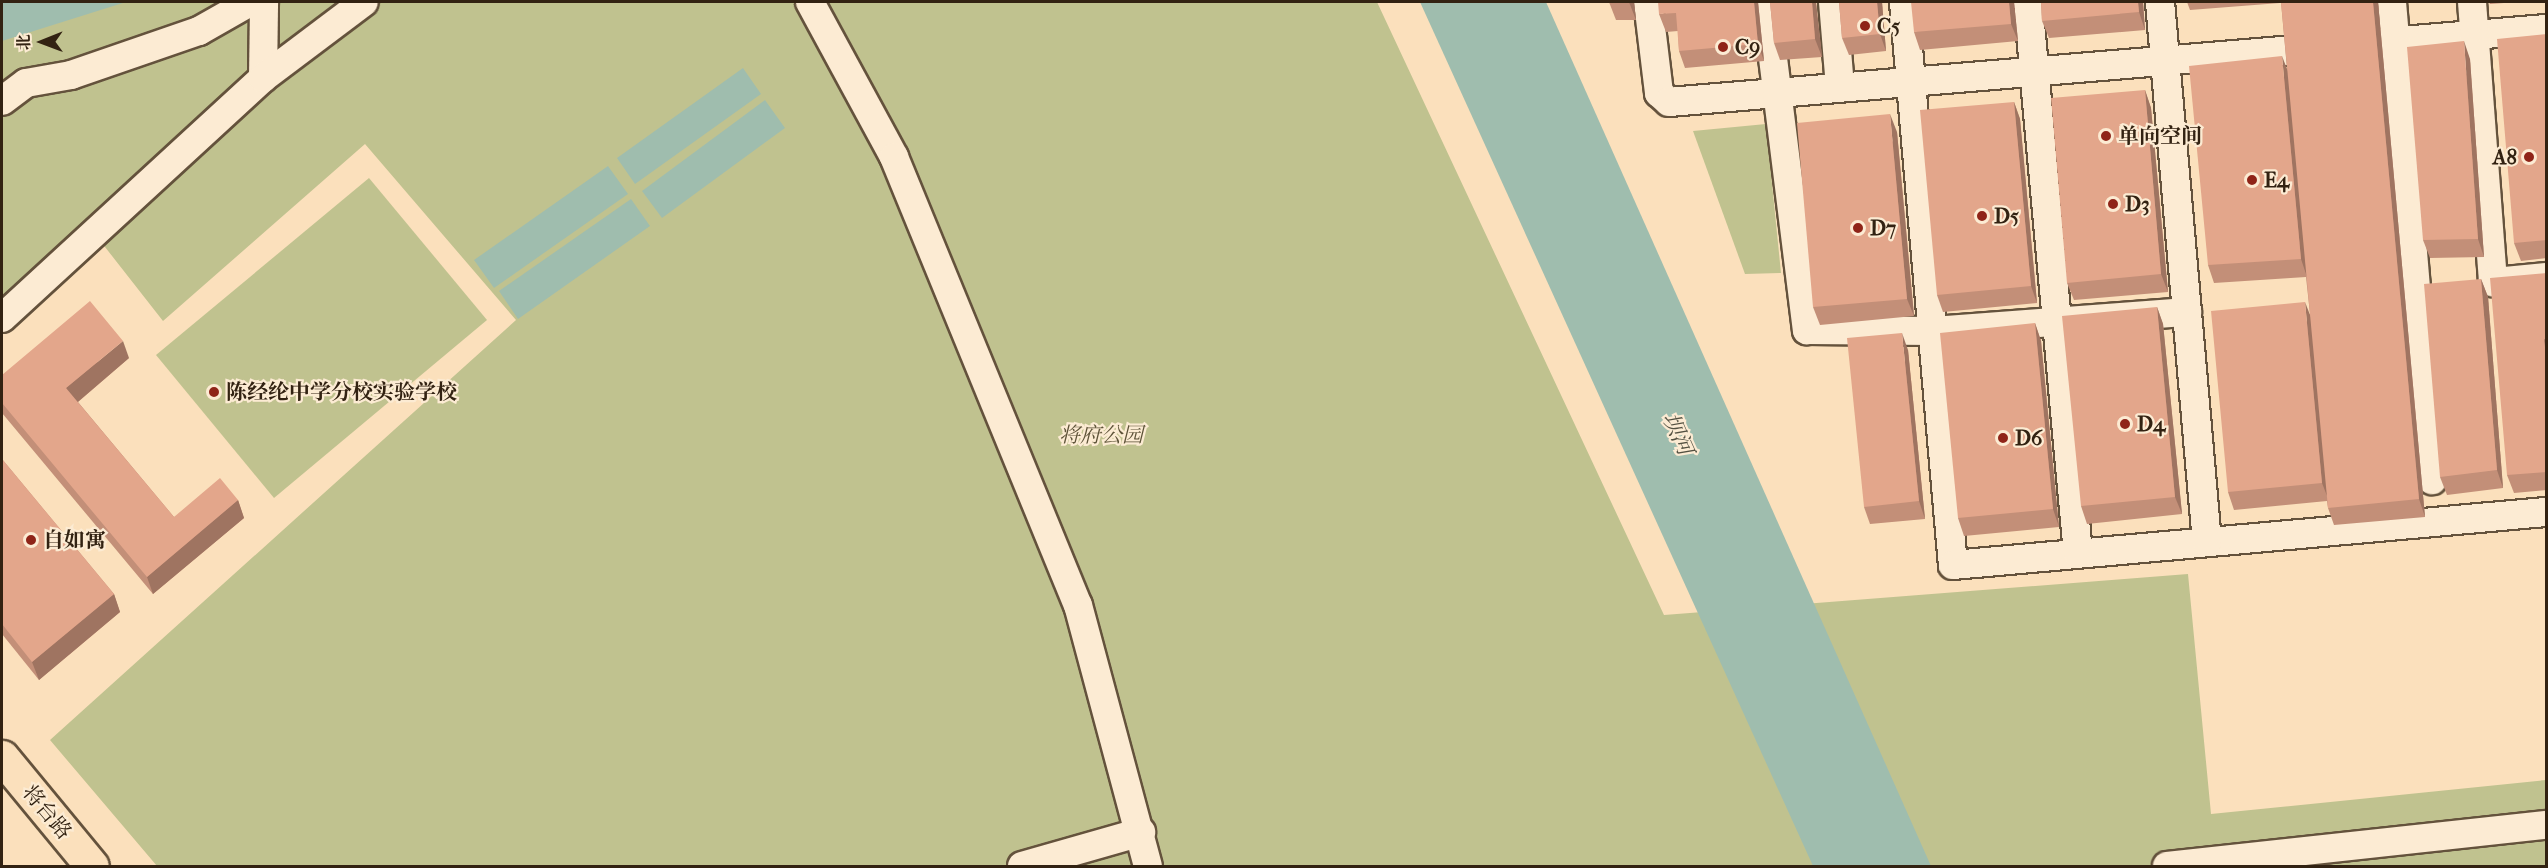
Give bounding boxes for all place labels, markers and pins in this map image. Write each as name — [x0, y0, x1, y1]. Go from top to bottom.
place label: C5 — [1877, 13, 1900, 39]
marker: C5 — [1858, 19, 1872, 33]
place label: C9 — [1735, 34, 1760, 60]
marker: C9 — [1716, 40, 1730, 54]
place label: 单向空间 — [2118, 123, 2202, 149]
marker: 单向空间 — [2099, 129, 2113, 143]
place label: A8 — [2493, 144, 2517, 170]
marker: A8 — [2522, 150, 2536, 164]
place label: E4 — [2264, 167, 2289, 193]
marker: E4 — [2245, 173, 2259, 187]
place label: D3 — [2125, 191, 2150, 217]
marker: D3 — [2106, 197, 2120, 211]
place label: D5 — [1994, 203, 2019, 229]
marker: D5 — [1975, 209, 1989, 223]
place label: D7 — [1870, 215, 1896, 241]
marker: D7 — [1851, 221, 1865, 235]
place label: 陈经纶中学分校实验学校 — [226, 379, 457, 405]
marker: 陈经纶中学分校实验学校 — [207, 385, 221, 399]
place label: D4 — [2137, 411, 2165, 437]
marker: D4 — [2118, 417, 2132, 431]
place label: D6 — [2015, 425, 2042, 451]
marker: D6 — [1996, 431, 2010, 445]
place label: 自如寓 — [43, 527, 106, 553]
marker: 自如寓 — [24, 533, 38, 547]

